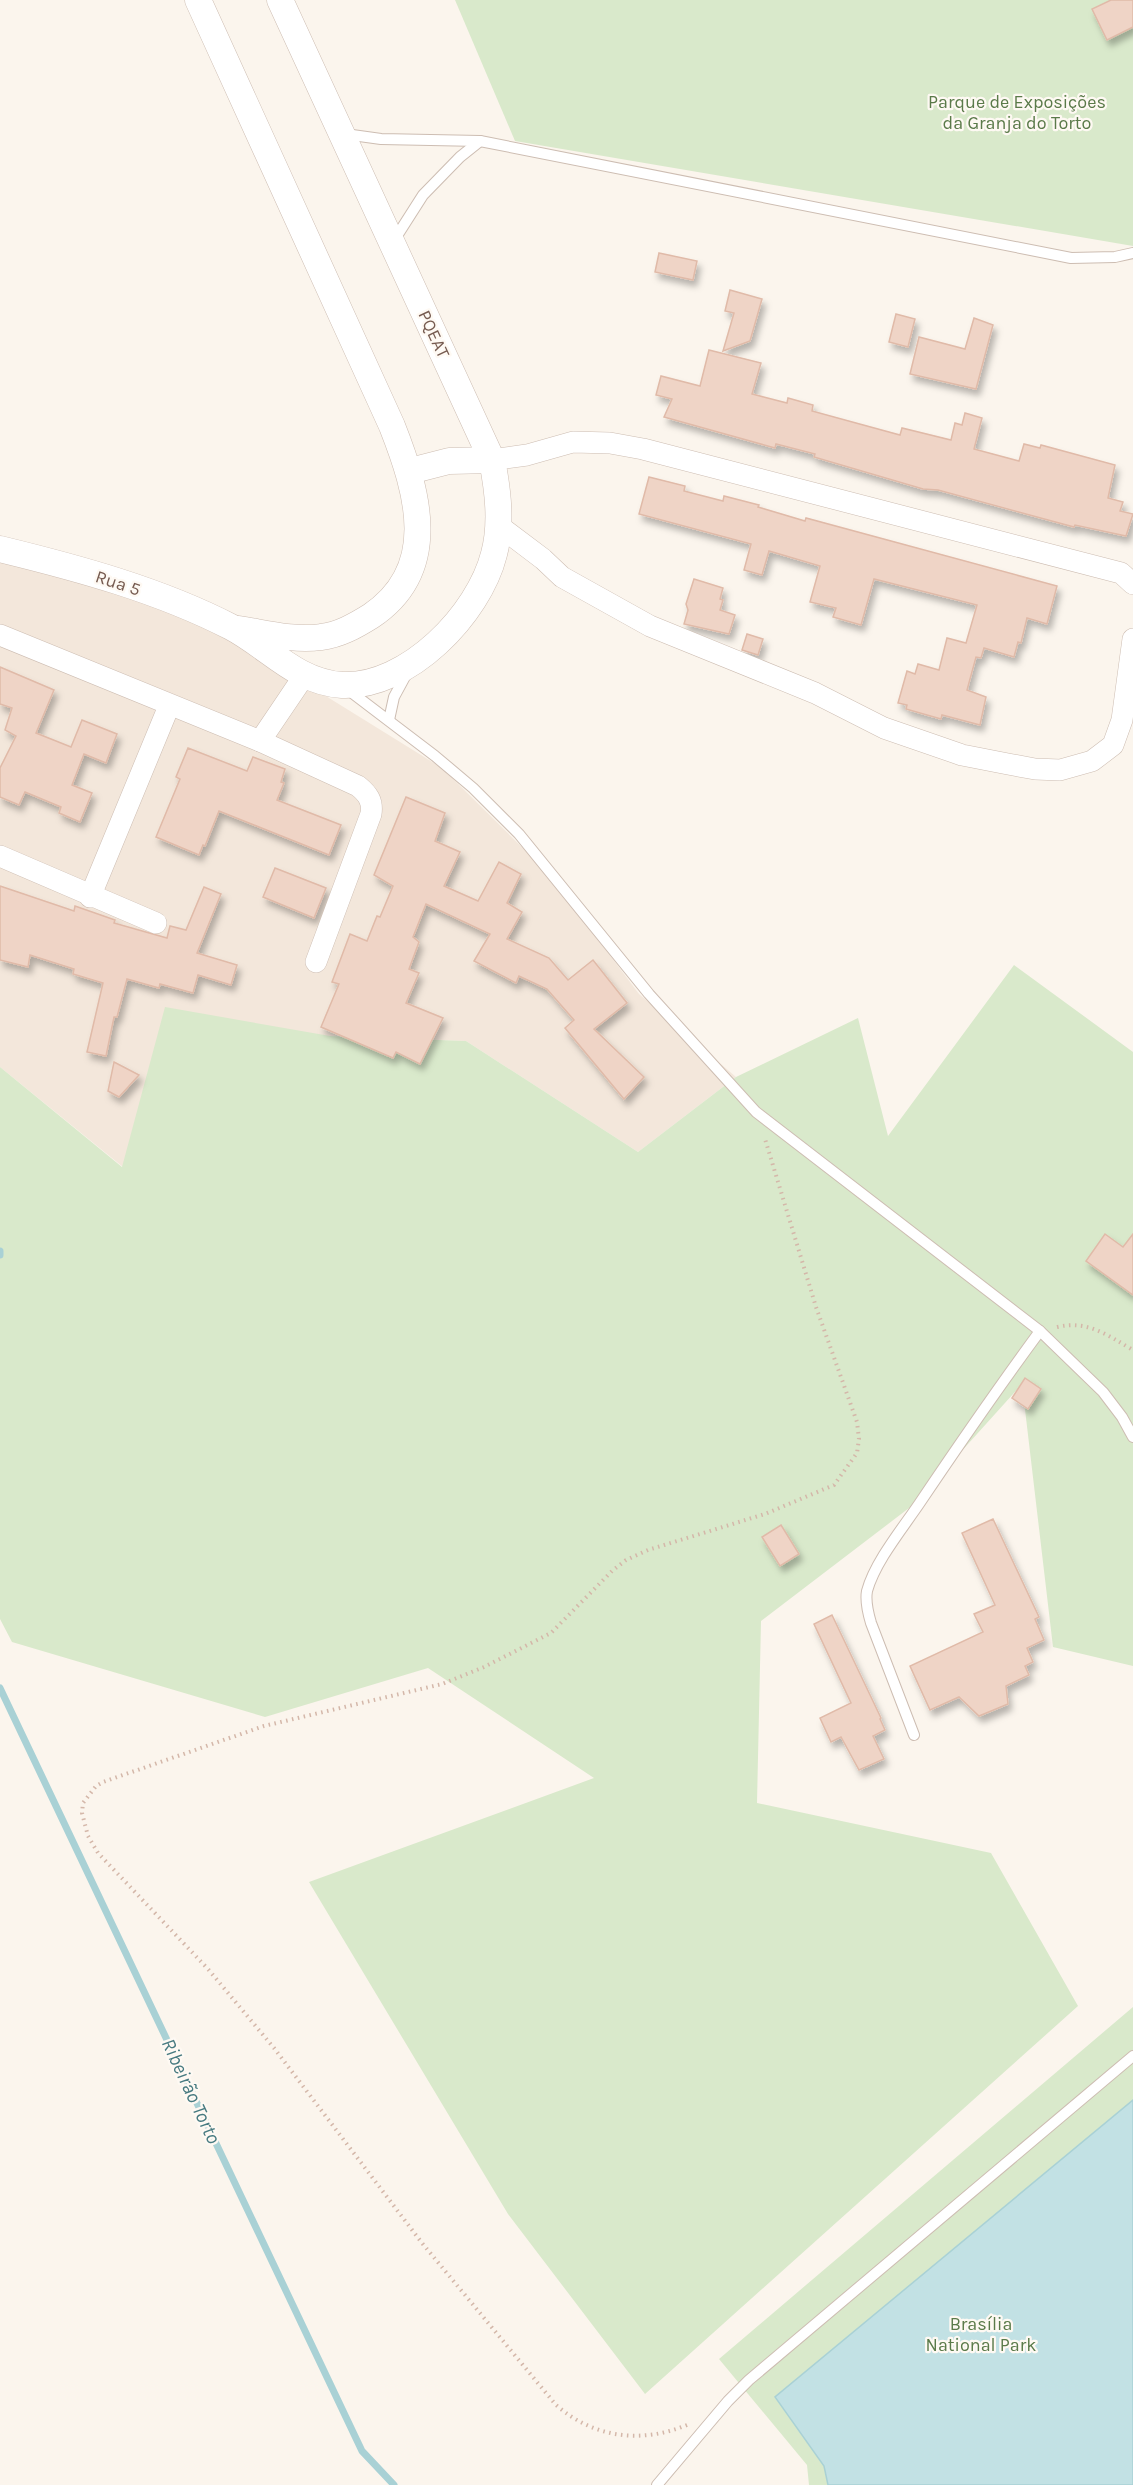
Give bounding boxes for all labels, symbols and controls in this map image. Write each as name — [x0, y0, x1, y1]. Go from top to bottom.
park label: Parque de Exposições da Granja do Torto — [928, 91, 1106, 134]
street label: PQEAT — [413, 307, 455, 361]
street label: Rua 5 — [93, 565, 143, 601]
water label: Ribeirão Torto — [157, 2035, 225, 2147]
park label: Brasília National Park — [926, 2313, 1036, 2356]

